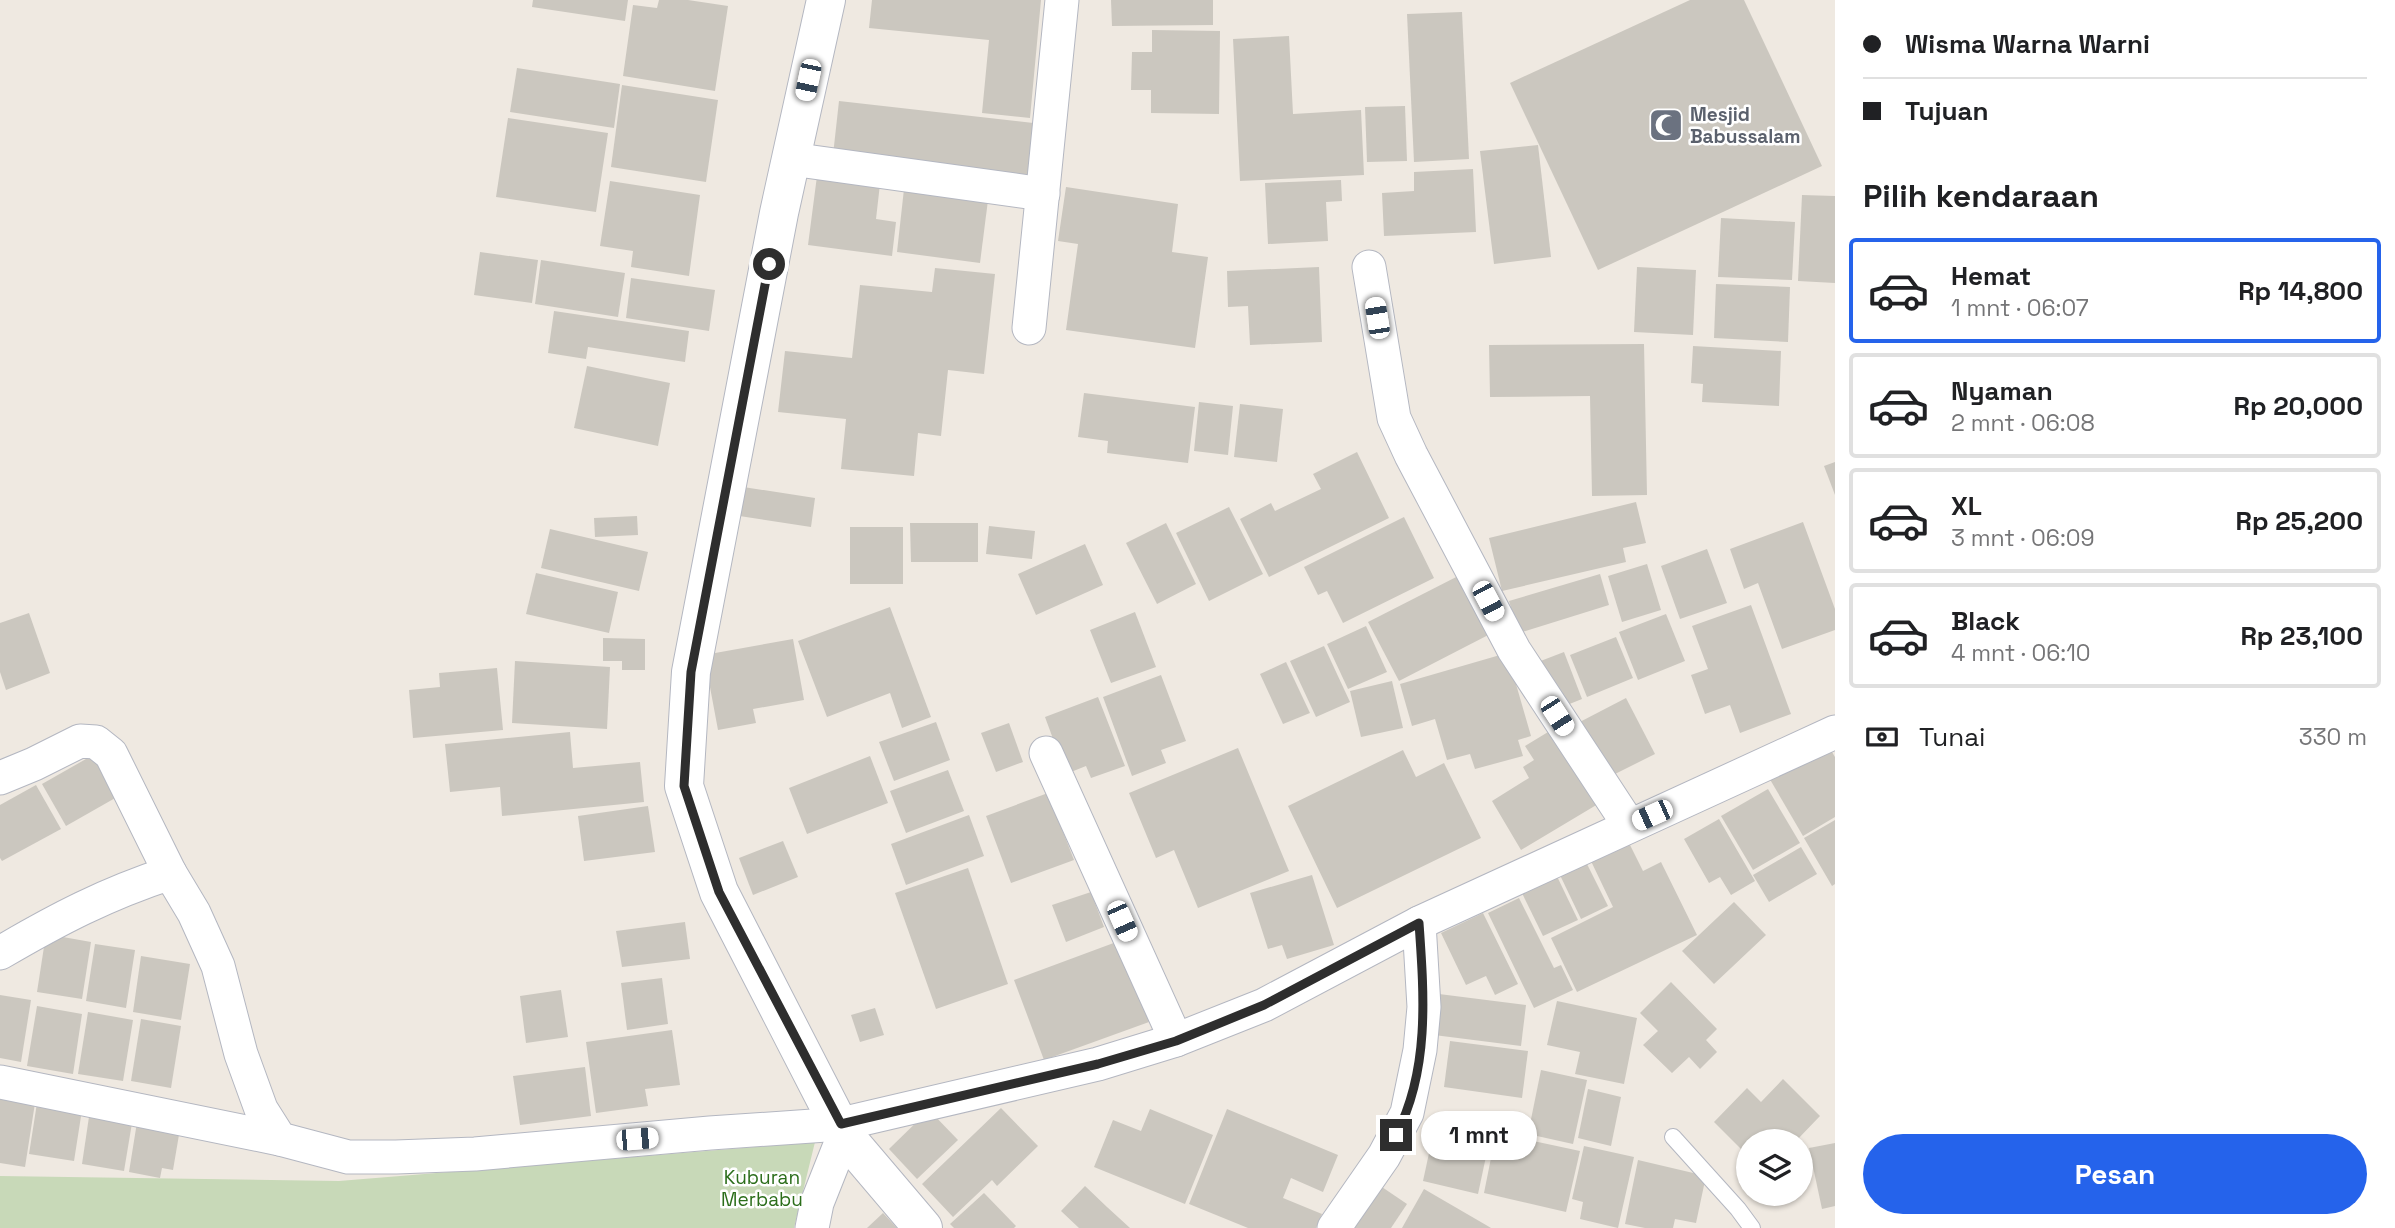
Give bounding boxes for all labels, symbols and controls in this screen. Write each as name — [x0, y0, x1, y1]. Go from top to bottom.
text: Wisma Warna Warni — [1905, 27, 2150, 61]
car — [794, 57, 823, 103]
text: Tujuan — [1905, 94, 1988, 128]
place label: Mesjid Babussalam — [1690, 102, 1801, 149]
mosque icon: Mesjid Babussalam — [1647, 106, 1685, 144]
text: Pilih kendaraan — [1863, 176, 2099, 216]
route start — [753, 248, 785, 280]
icon: car — [1867, 259, 1930, 322]
text: Hemat — [1951, 259, 2031, 293]
text: Rp 14,800 — [2238, 274, 2363, 308]
text: 1 mnt · 06:07 — [1951, 293, 2089, 323]
car — [1364, 296, 1391, 340]
icon: car — [1867, 374, 1930, 437]
text: Nyaman — [1951, 374, 2053, 408]
text: Rp 20,000 — [2234, 389, 2363, 423]
text: 2 mnt · 06:08 — [1951, 408, 2095, 438]
icon: car — [1867, 489, 1930, 552]
text: XL — [1951, 489, 1982, 523]
text: Rp 25,200 — [2236, 504, 2363, 538]
text: 3 mnt · 06:09 — [1951, 523, 2095, 553]
car — [1469, 578, 1508, 624]
icon: car — [1867, 604, 1930, 667]
text: Black — [1951, 604, 2020, 638]
text: Rp 23,100 — [2240, 619, 2363, 653]
text: 4 mnt · 06:10 — [1951, 638, 2091, 668]
car — [1537, 693, 1578, 739]
icon: cash — [1863, 718, 1901, 756]
text: Tunai — [1919, 720, 1985, 754]
text: 330 m — [2299, 722, 2367, 752]
car — [1629, 797, 1676, 833]
car — [1104, 898, 1141, 944]
callout: 1 mnt — [1420, 1110, 1536, 1160]
route end — [1380, 1119, 1412, 1151]
text: 1 mnt — [1449, 1120, 1509, 1150]
car — [616, 1127, 659, 1151]
map controls — [1736, 1129, 1813, 1206]
button: layers — [1736, 1129, 1813, 1206]
button: Pesan — [1863, 1134, 2367, 1214]
park label: Kuburan Merbabu — [721, 1165, 803, 1212]

